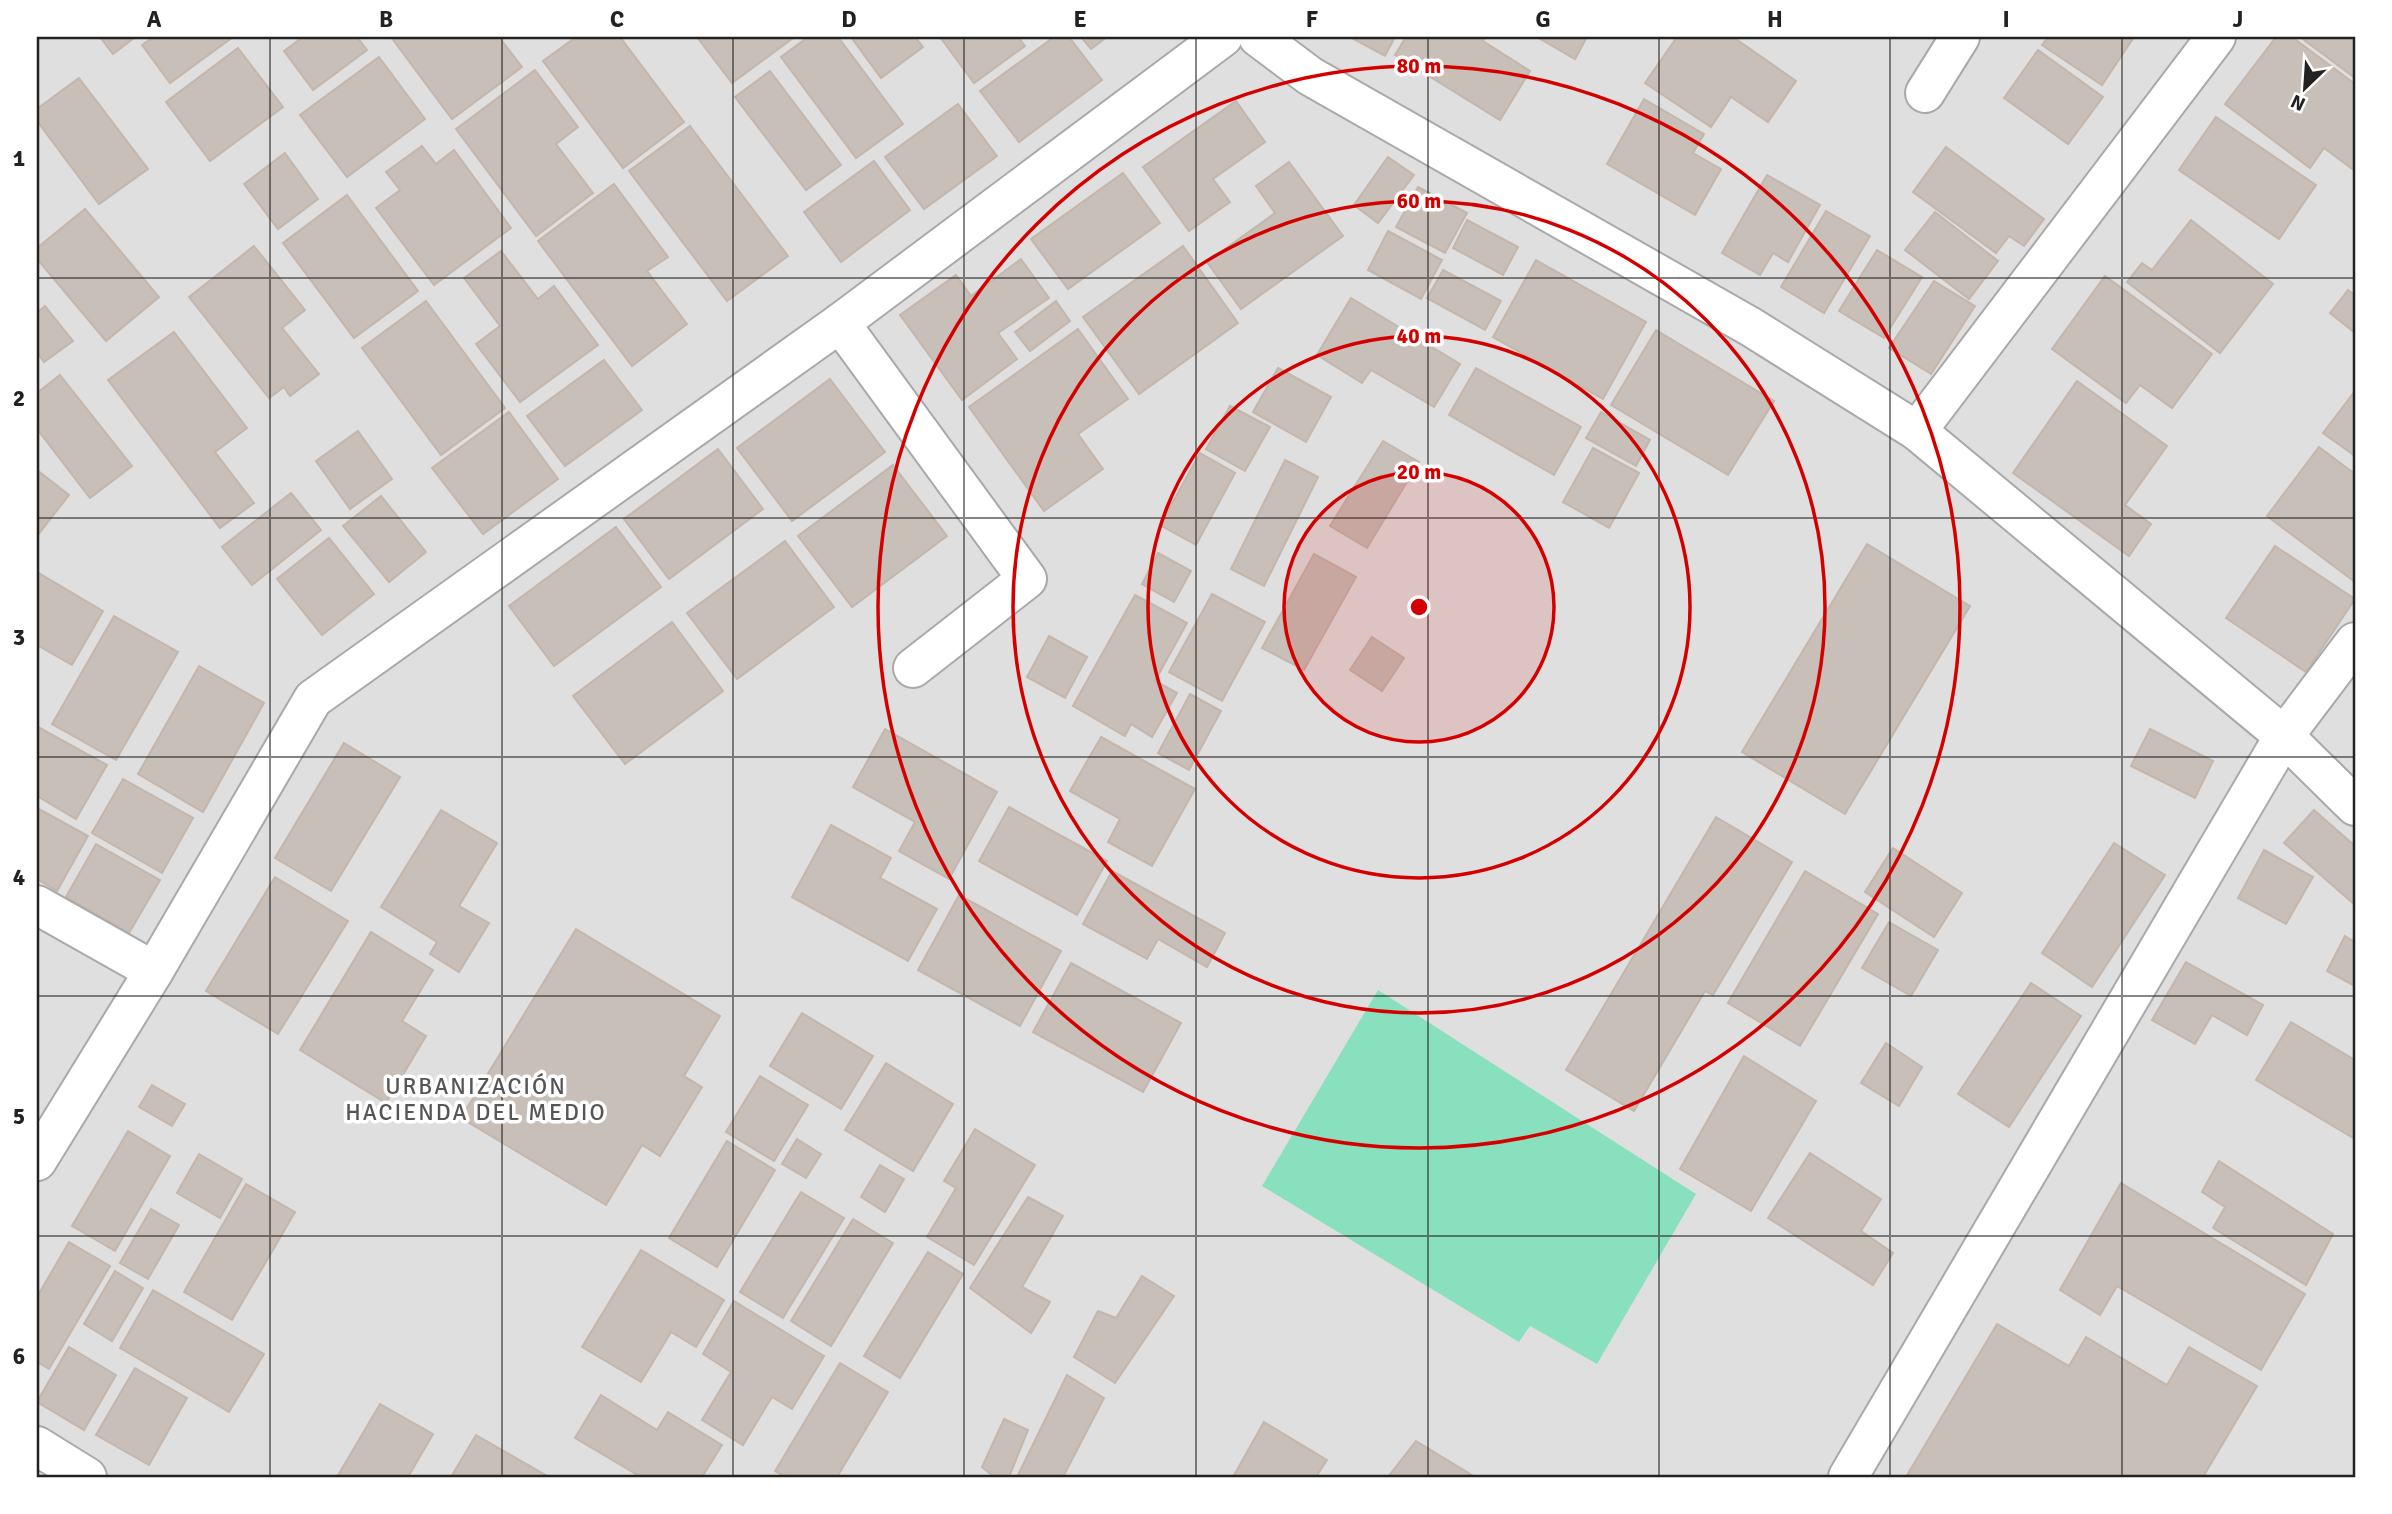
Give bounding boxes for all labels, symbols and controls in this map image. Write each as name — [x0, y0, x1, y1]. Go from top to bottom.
text: A — [147, 5, 162, 34]
text: B — [379, 5, 393, 34]
text: C — [610, 5, 624, 34]
text: D — [841, 5, 857, 34]
text: E — [1073, 5, 1087, 34]
text: F — [1306, 5, 1318, 34]
text: G — [1535, 5, 1551, 34]
text: H — [1767, 5, 1783, 34]
text: I — [2002, 5, 2010, 34]
text: J — [2233, 5, 2243, 34]
north arrow — [2270, 52, 2340, 122]
text: 80 m — [1397, 53, 1441, 79]
text: N — [2287, 89, 2309, 116]
text: 1 — [13, 144, 25, 173]
text: 60 m — [1397, 188, 1441, 214]
text: 40 m — [1397, 323, 1441, 349]
text: 2 — [13, 384, 25, 413]
text: 20 m — [1397, 459, 1441, 485]
centre of rings — [1407, 595, 1431, 619]
text: 3 — [13, 623, 25, 652]
text: 4 — [13, 863, 25, 892]
district label: URBANIZACIÓN HACIENDA DEL MEDIO — [345, 1072, 607, 1127]
text: 5 — [13, 1102, 25, 1131]
text: 6 — [13, 1342, 25, 1371]

